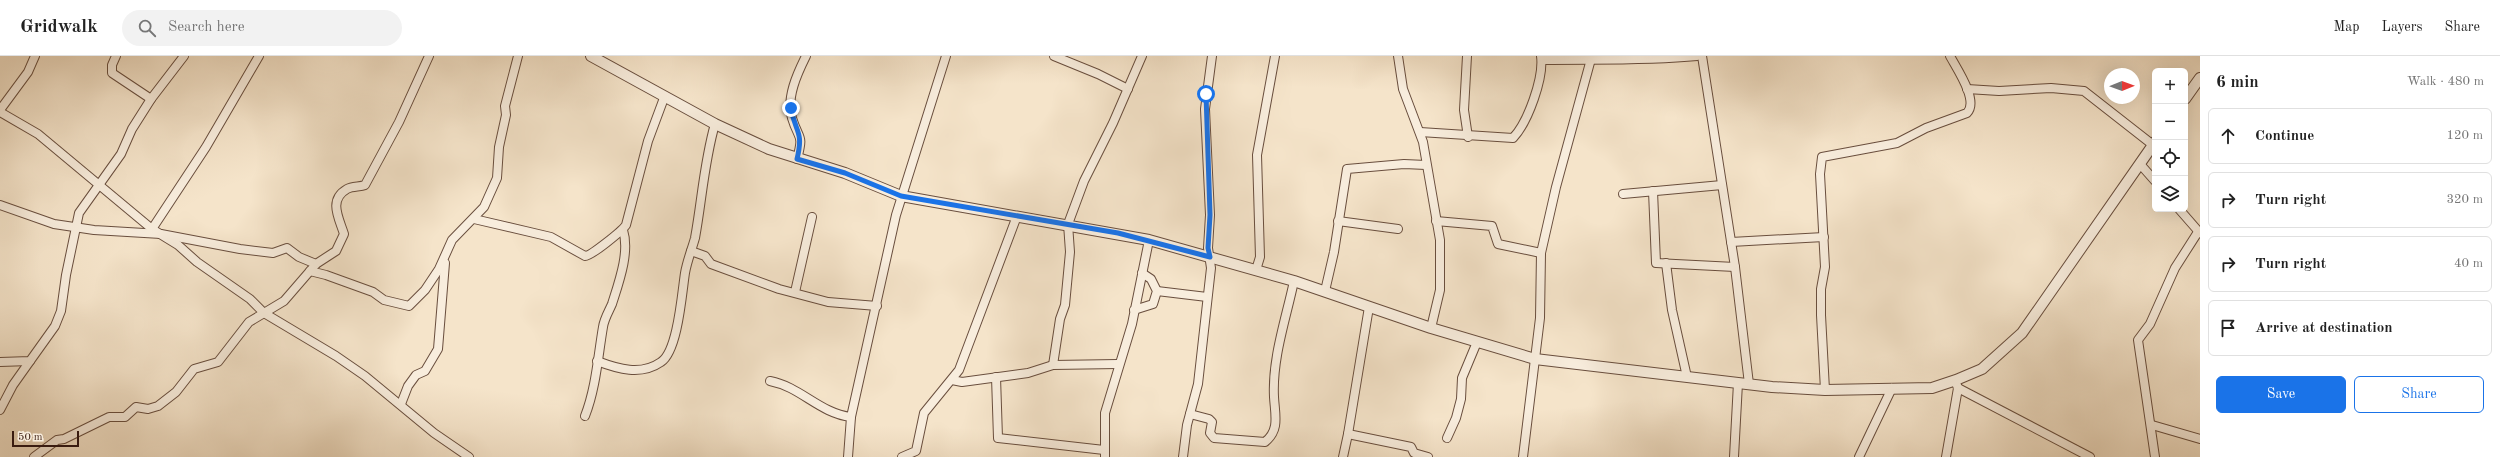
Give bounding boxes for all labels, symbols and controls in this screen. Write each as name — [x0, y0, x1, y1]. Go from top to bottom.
search box — [122, 10, 402, 46]
icon: search — [136, 17, 158, 39]
text: Gridwalk — [20, 18, 98, 37]
text: Search here — [168, 20, 245, 35]
text: Map — [2334, 20, 2360, 34]
text: Layers — [2382, 20, 2423, 34]
text: Share — [2445, 20, 2480, 34]
north arrow — [2104, 68, 2140, 104]
map controls — [2152, 68, 2188, 212]
button: + — [2152, 68, 2188, 104]
text: 6 min — [2216, 74, 2259, 91]
text: Walk · 480 m — [2407, 75, 2484, 88]
route start — [1197, 85, 1215, 103]
route end — [782, 99, 800, 117]
button: − — [2152, 104, 2188, 140]
icon: ahead — [2217, 125, 2239, 147]
text: Continue — [2255, 129, 2314, 144]
text: 120 m — [2446, 129, 2483, 142]
button: locate — [2152, 140, 2188, 176]
button: layers — [2152, 176, 2188, 212]
icon: right — [2217, 189, 2239, 211]
text: Turn right — [2255, 193, 2326, 208]
text: 320 m — [2446, 193, 2483, 206]
icon: right — [2217, 253, 2239, 275]
text: Turn right — [2255, 257, 2326, 272]
text: 40 m — [2454, 257, 2483, 270]
icon: arrive — [2217, 317, 2239, 339]
text: Arrive at destination — [2255, 321, 2393, 336]
button: Save — [2216, 376, 2346, 413]
button: Share — [2354, 376, 2484, 413]
scale bar — [12, 429, 79, 448]
text: 50 m — [18, 432, 43, 443]

